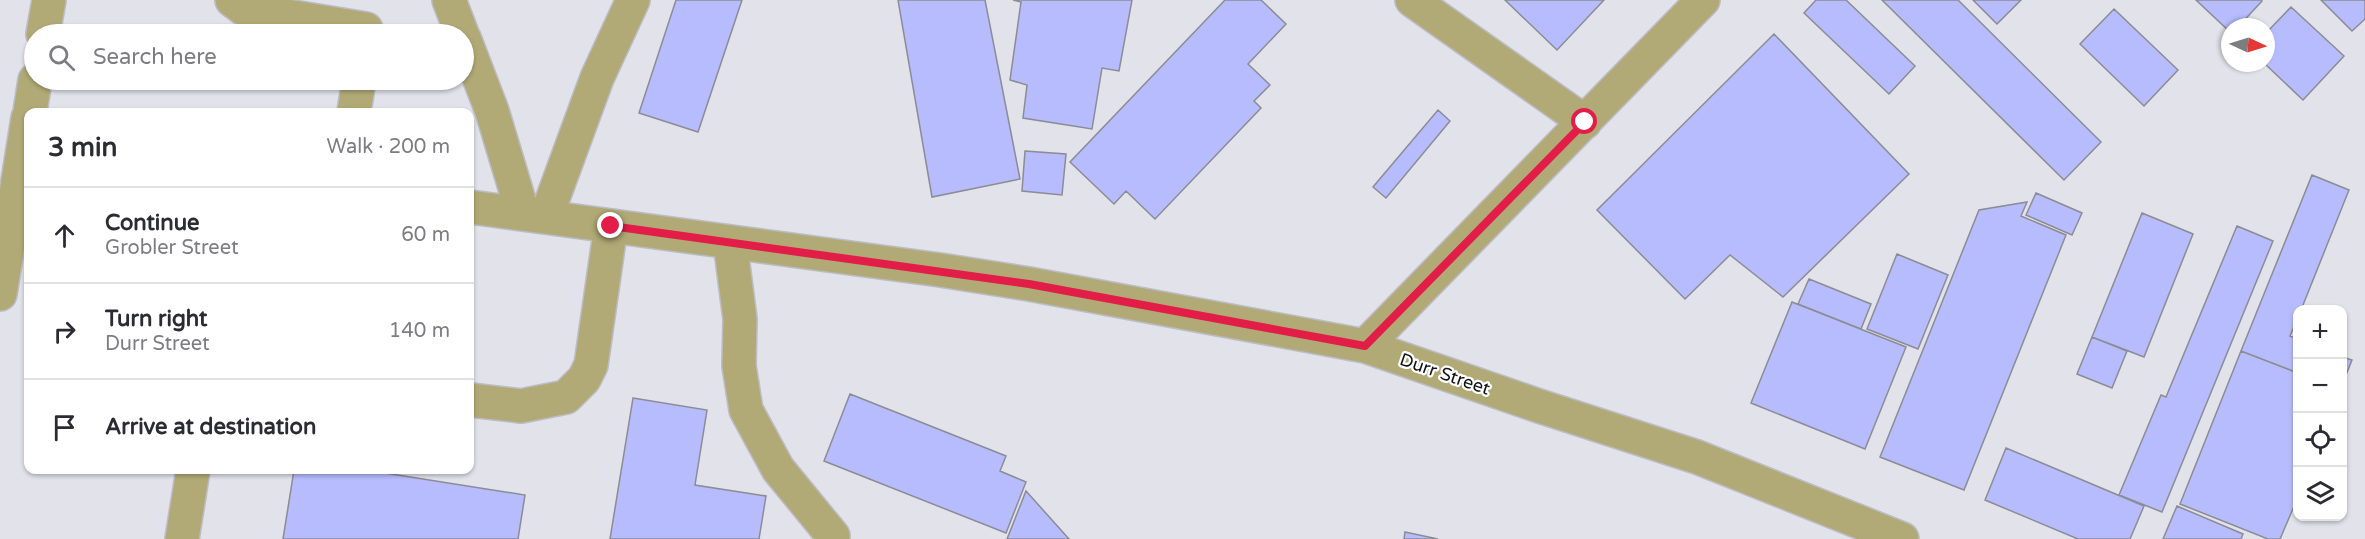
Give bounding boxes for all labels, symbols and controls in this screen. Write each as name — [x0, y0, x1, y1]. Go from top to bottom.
north arrow — [2221, 18, 2275, 72]
search box — [24, 24, 474, 90]
icon: search — [45, 41, 78, 74]
text: Search here — [93, 44, 217, 70]
route start — [1571, 108, 1597, 134]
text: 3 min — [48, 132, 117, 163]
text: Walk · 200 m — [327, 135, 450, 159]
text: Continue — [105, 210, 200, 236]
route end — [597, 212, 623, 238]
icon: ahead — [48, 219, 81, 252]
text: 60 m — [401, 223, 450, 247]
text: Grobler Street — [105, 236, 239, 260]
map controls — [2293, 305, 2347, 521]
button: + — [2293, 305, 2347, 359]
text: Turn right — [105, 306, 207, 332]
icon: right — [48, 315, 81, 348]
text: 140 m — [389, 319, 450, 343]
text: Durr Street — [105, 332, 210, 356]
street label: Durr Street — [1397, 348, 1493, 400]
button: − — [2293, 359, 2347, 413]
icon: arrive — [48, 411, 81, 444]
button: locate — [2293, 413, 2347, 467]
text: Arrive at destination — [105, 414, 316, 440]
button: layers — [2293, 467, 2347, 521]

